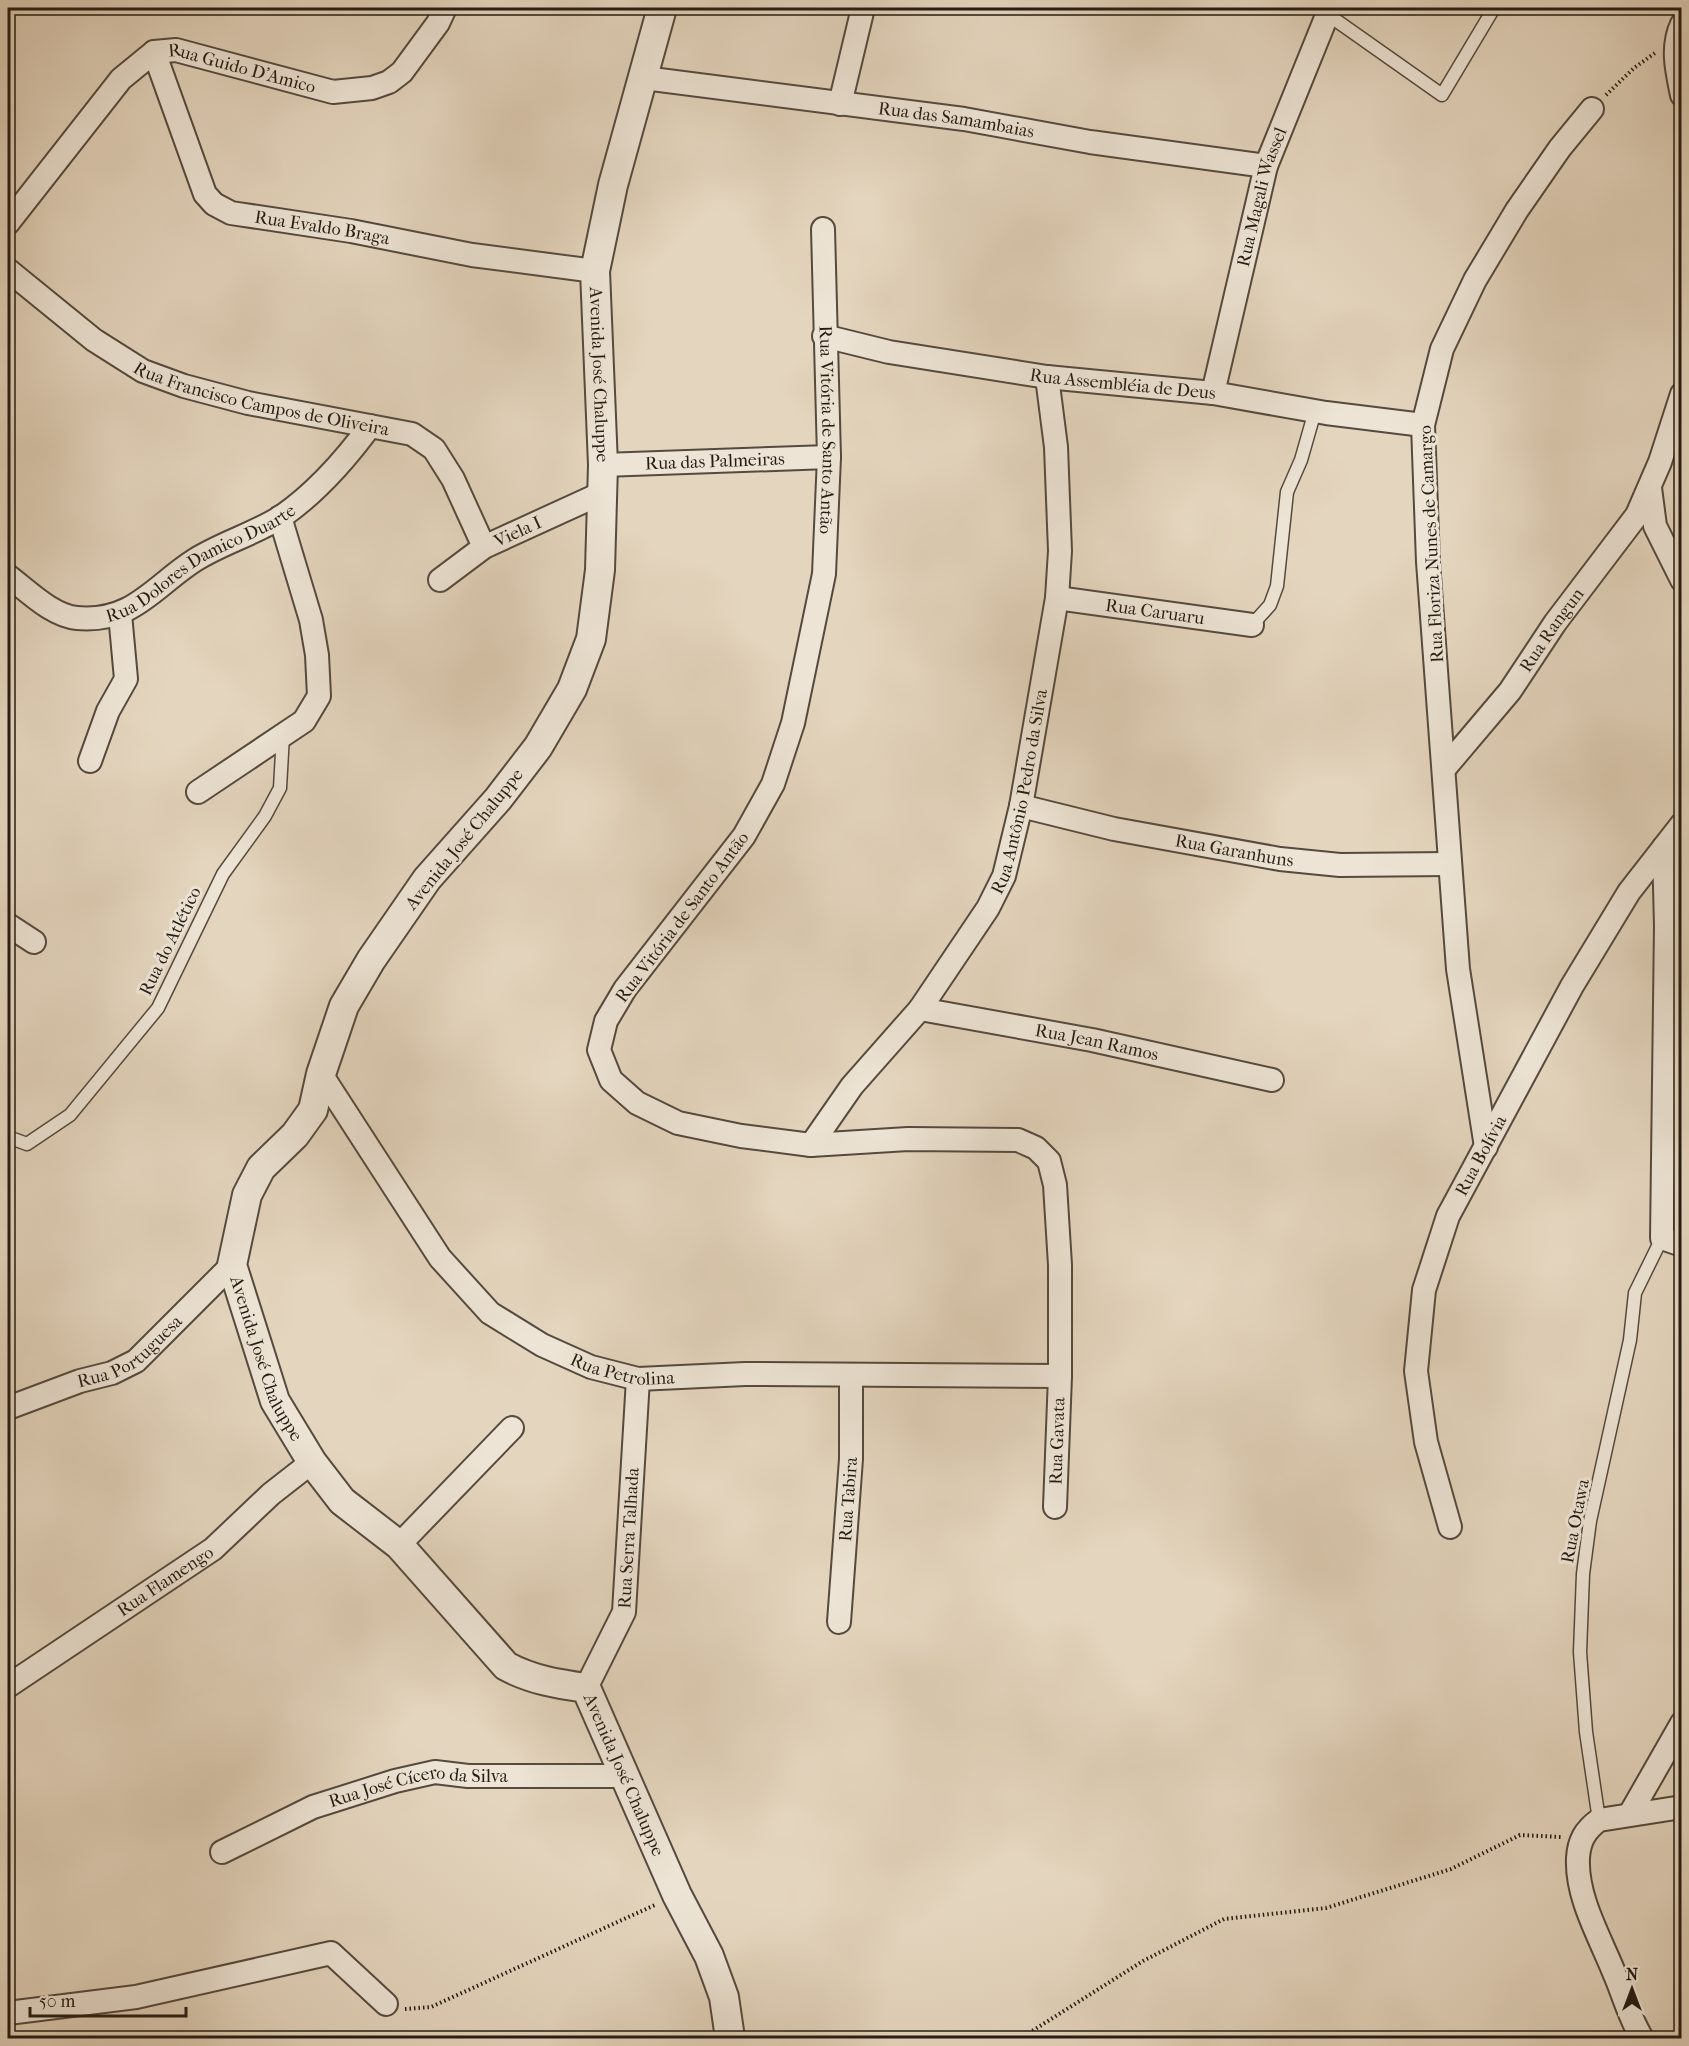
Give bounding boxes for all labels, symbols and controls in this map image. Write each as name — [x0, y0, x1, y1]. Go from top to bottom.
street label: Rua Guido D'Amico — [167, 39, 318, 98]
street label: Rua das Samambaias — [877, 98, 1036, 143]
street label: Rua Magali Wassel — [1233, 124, 1292, 269]
street label: Rua Evaldo Braga — [253, 207, 392, 250]
street label: Avenida José Chaluppe — [585, 285, 613, 463]
street label: Rua Vitória de Santo Antão — [815, 325, 839, 535]
street label: Rua Francisco Campos de Oliveira — [129, 358, 392, 441]
street label: Rua Assembléia de Deus — [1028, 364, 1217, 404]
street label: Rua Floriza Nunes de Camargo — [1415, 425, 1448, 663]
street label: Rua das Palmeiras — [645, 449, 785, 475]
street label: Rua Dolores Damico Duarte — [104, 500, 300, 627]
street label: Viela I — [490, 512, 545, 552]
street label: Rua Rangun — [1515, 584, 1589, 676]
street label: Rua Caruaru — [1104, 595, 1206, 629]
street label: Rua Antônio Pedro da Silva — [987, 687, 1052, 898]
street label: Avenida José Chaluppe — [400, 764, 528, 915]
street label: Rua Vitória de Santo Antão — [611, 828, 753, 1007]
street label: Rua Garanhuns — [1173, 830, 1295, 871]
street label: Rua do Atlético — [135, 883, 206, 999]
street label: Rua Jean Ramos — [1033, 1020, 1161, 1066]
street label: Rua Bolívia — [1451, 1111, 1512, 1200]
street label: Avenida José Chaluppe — [225, 1272, 307, 1445]
street label: Rua Portuguesa — [75, 1310, 187, 1392]
street label: Rua Petrolina — [567, 1349, 676, 1390]
street label: Rua Gavata — [1045, 1396, 1070, 1485]
street label: Rua Tabira — [835, 1456, 862, 1542]
street label: Rua Serra Talhada — [614, 1466, 644, 1609]
street label: Rua Otawa — [1557, 1477, 1594, 1565]
street label: Rua Flamengo — [113, 1542, 218, 1621]
street label: Avenida José Chaluppe — [578, 1689, 669, 1859]
street label: Rua José Cícero da Silva — [326, 1762, 509, 1812]
north arrow — [1602, 1959, 1662, 2019]
text: N — [1626, 1965, 1639, 1984]
scale bar — [30, 1980, 186, 2018]
text: 50 m — [39, 1991, 76, 2012]

